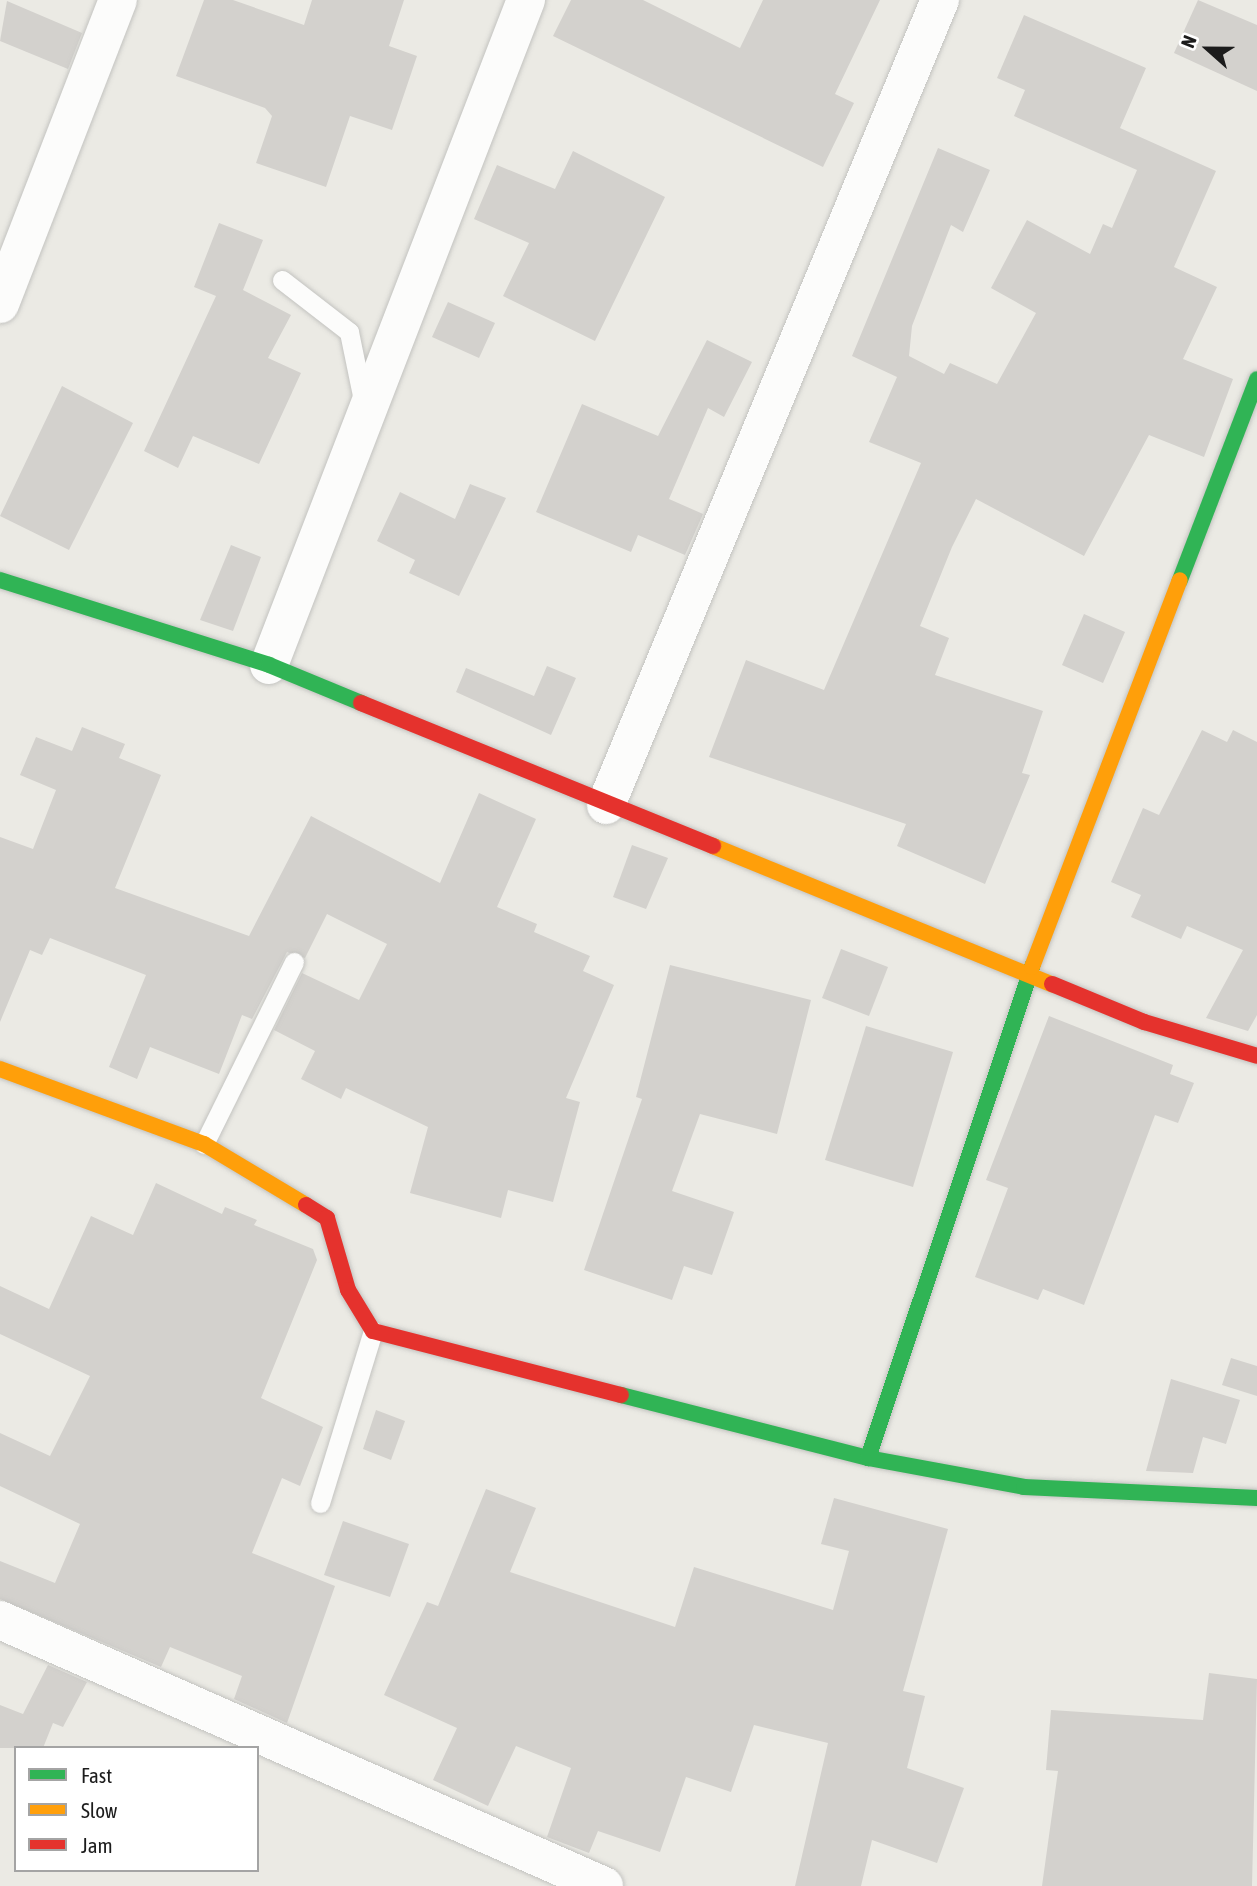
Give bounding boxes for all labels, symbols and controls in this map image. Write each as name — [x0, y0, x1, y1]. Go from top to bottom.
north arrow — [1173, 14, 1243, 84]
text: N — [1176, 32, 1201, 51]
legend — [14, 1746, 259, 1872]
text: Fast — [81, 1763, 112, 1787]
text: Slow — [81, 1798, 117, 1822]
text: Jam — [81, 1833, 113, 1857]

